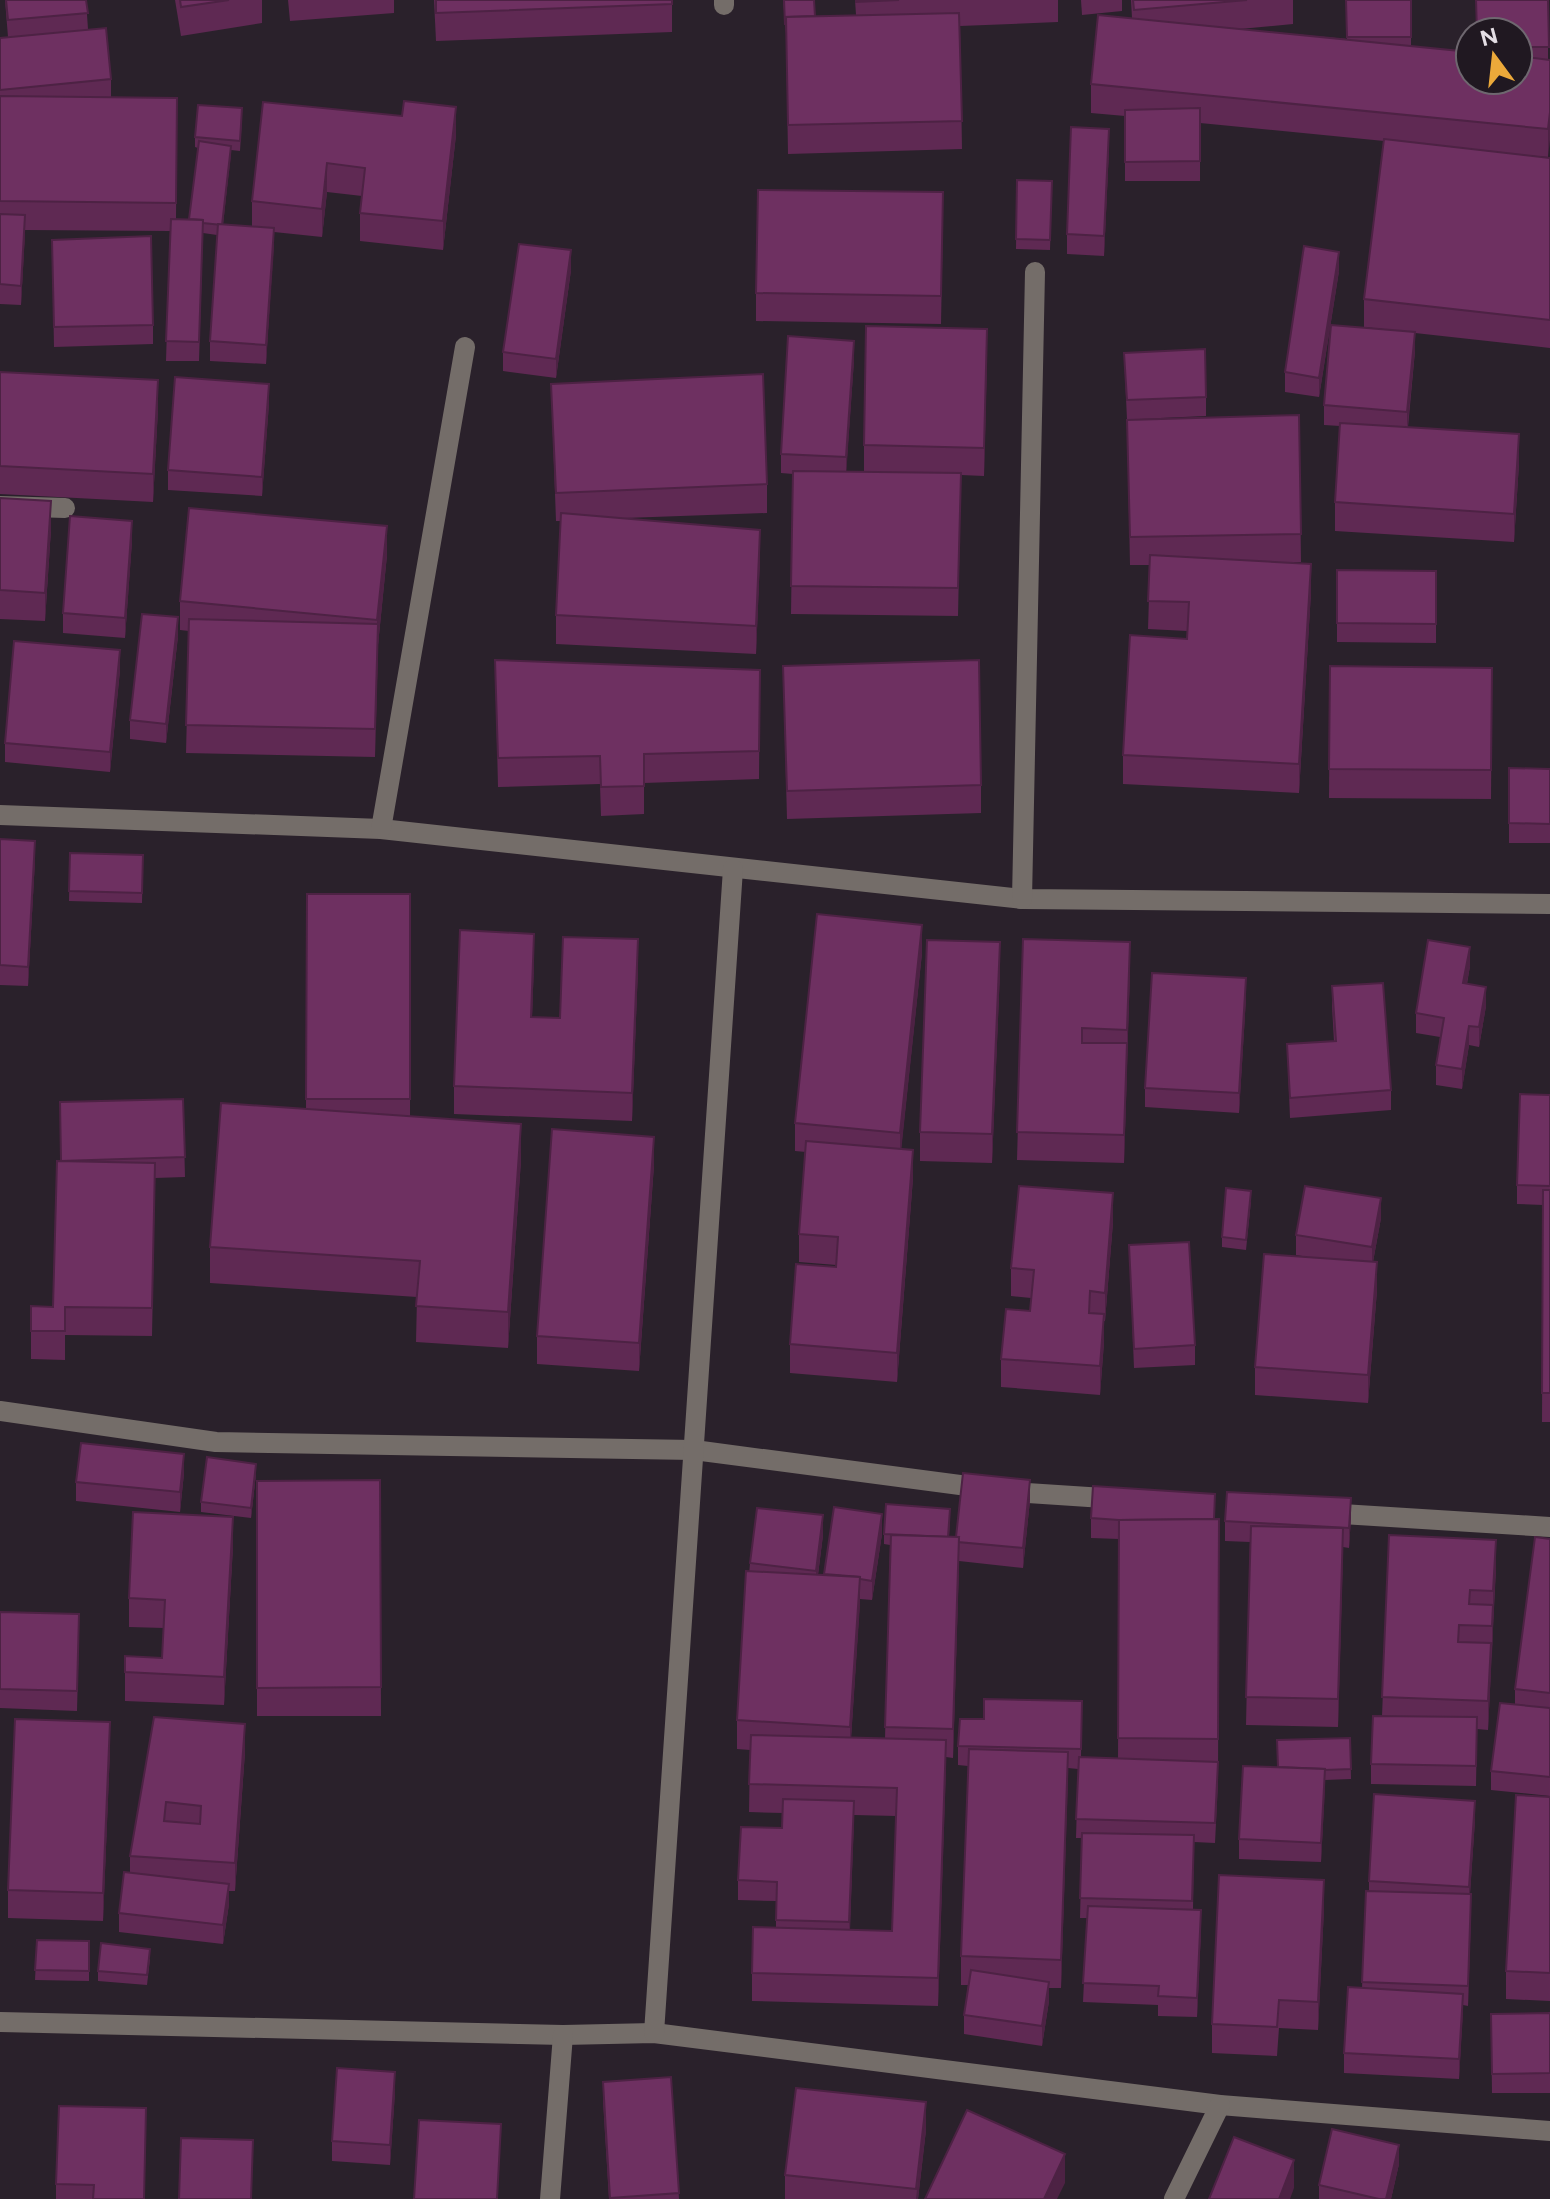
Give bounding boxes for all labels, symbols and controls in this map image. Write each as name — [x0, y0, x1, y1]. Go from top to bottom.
north arrow — [1454, 16, 1534, 96]
text: N — [1477, 22, 1501, 52]

